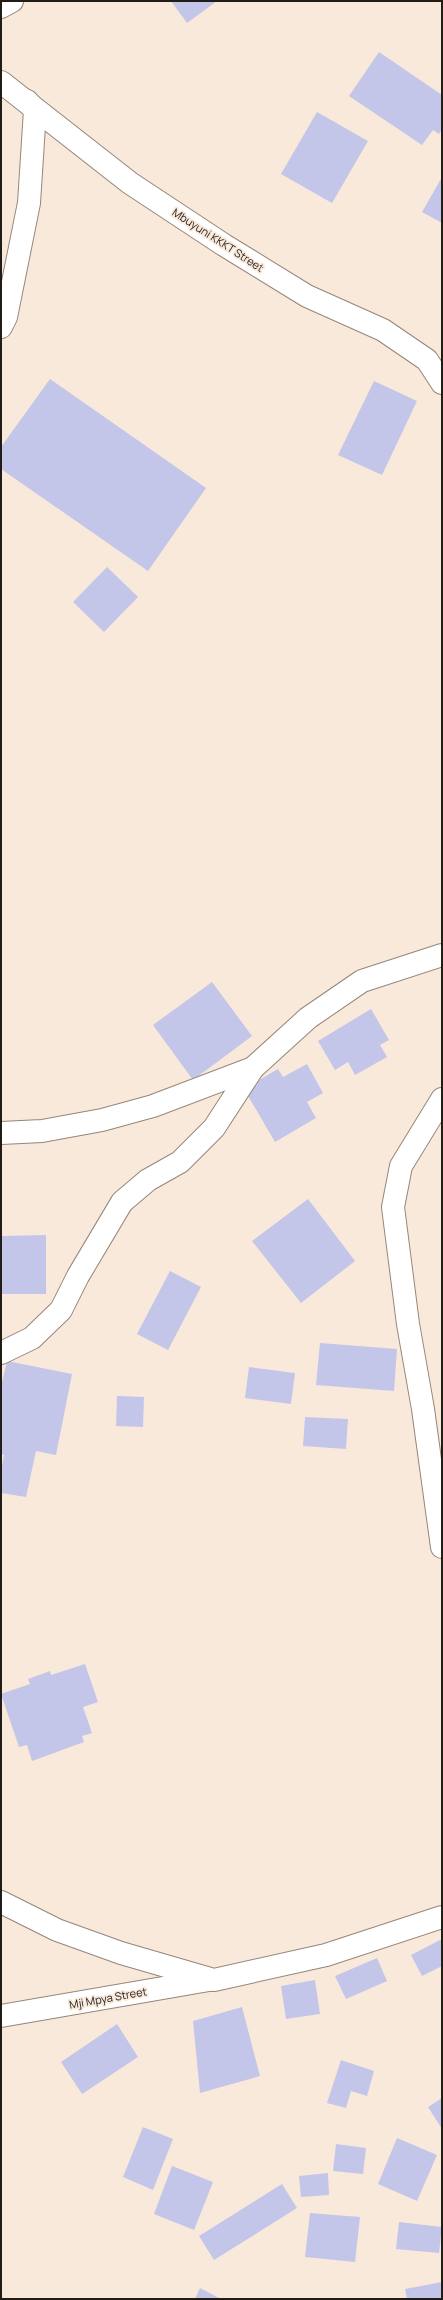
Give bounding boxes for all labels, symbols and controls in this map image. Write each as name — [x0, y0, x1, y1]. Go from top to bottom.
street label: Mbuyuni KKKT Street — [170, 204, 267, 275]
street label: Mji Mpya Street — [68, 1983, 148, 2012]

